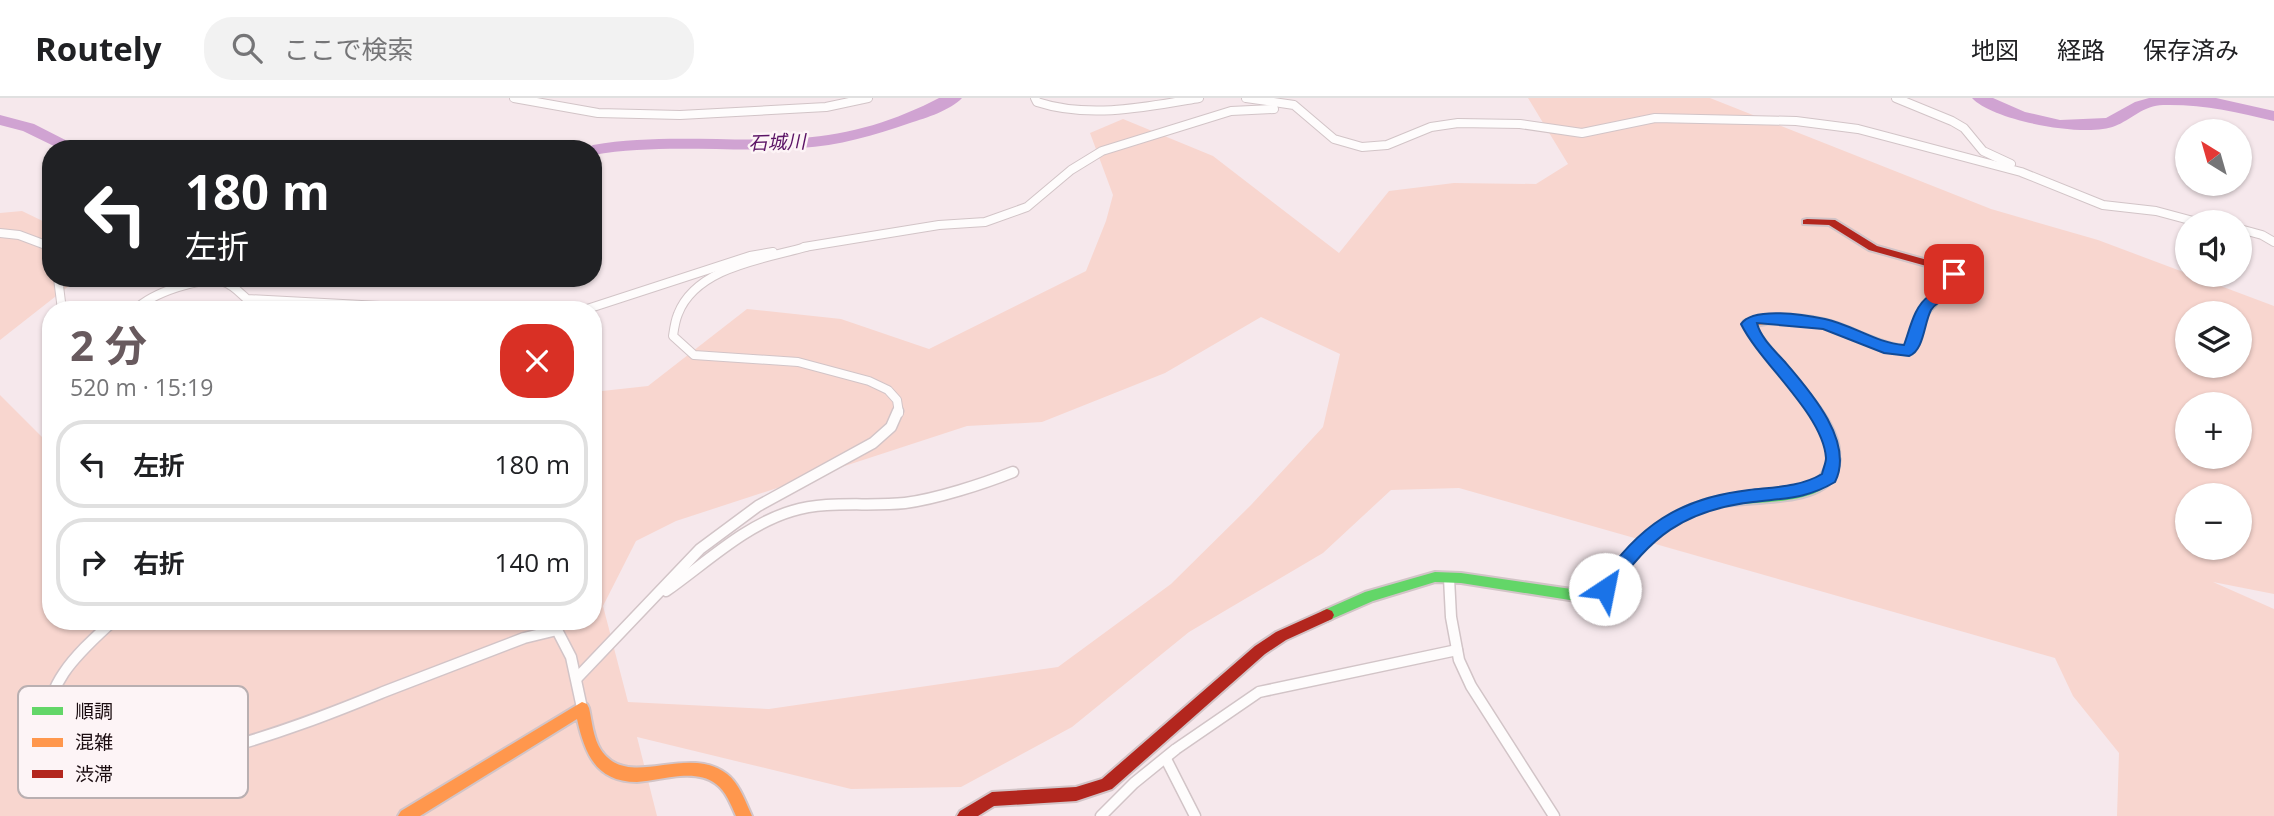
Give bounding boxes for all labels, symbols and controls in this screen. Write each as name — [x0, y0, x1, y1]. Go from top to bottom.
search box — [204, 17, 694, 80]
text: Routely — [35, 26, 162, 71]
icon: search — [228, 29, 266, 67]
text: ここで検索 — [284, 31, 414, 67]
text: 地図 — [1971, 33, 2019, 66]
text: 経路 — [2057, 33, 2105, 66]
text: 保存済み — [2143, 33, 2239, 66]
north arrow — [2175, 119, 2252, 196]
map controls — [2175, 119, 2252, 560]
water label: 石城川 — [748, 128, 808, 156]
text: 180 m — [185, 158, 330, 224]
icon: left — [70, 168, 161, 259]
button: sound — [2175, 210, 2252, 287]
text: 左折 — [185, 224, 249, 267]
pin — [1924, 244, 1984, 304]
icon: arrive — [1935, 255, 1973, 293]
button: layers — [2175, 301, 2252, 378]
text: 2 分 — [70, 316, 147, 373]
button: close — [500, 324, 574, 398]
text: 520 m · 15:19 — [70, 371, 213, 403]
button: + — [2175, 392, 2252, 469]
icon: left — [74, 445, 112, 483]
text: 180 m — [495, 446, 570, 482]
text: 左折 — [133, 447, 185, 483]
button: − — [2175, 483, 2252, 560]
icon: right — [74, 543, 112, 581]
text: 140 m — [495, 544, 570, 580]
text: 右折 — [133, 545, 185, 581]
position arrow — [1568, 552, 1642, 626]
legend — [18, 686, 248, 798]
text: 順調 — [75, 698, 113, 724]
text: 混雑 — [75, 729, 113, 755]
text: 渋滞 — [75, 761, 113, 787]

